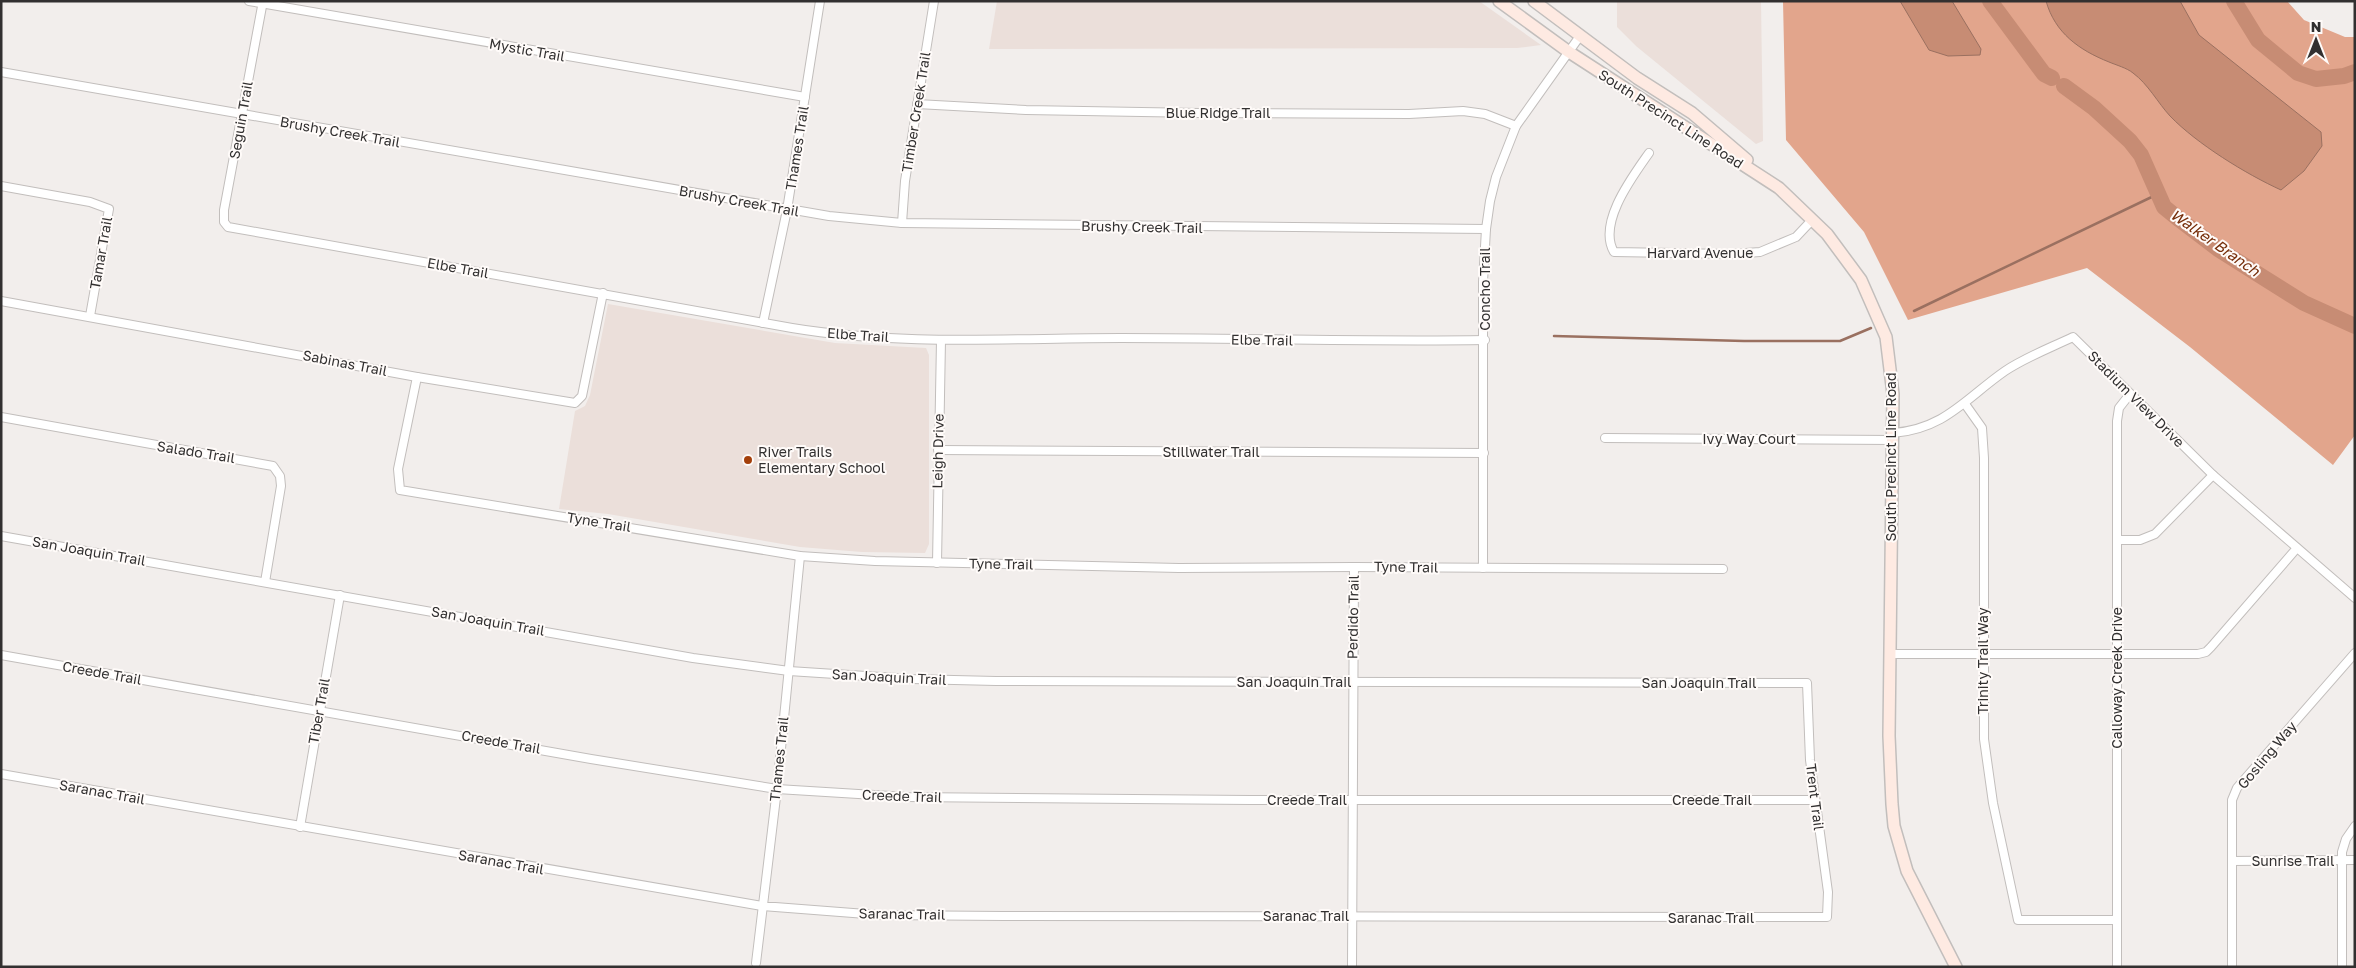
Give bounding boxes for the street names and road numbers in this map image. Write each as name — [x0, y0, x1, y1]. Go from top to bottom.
street label: Mystic Trail — [488, 34, 566, 65]
street label: Timber Creek Trail — [898, 50, 933, 173]
street label: South Precinct Line Road — [1596, 65, 1747, 172]
street label: Seguin Trail — [225, 80, 256, 160]
street label: Thames Trail — [781, 104, 812, 191]
street label: Blue Ridge Trail — [1166, 104, 1270, 121]
street label: Brushy Creek Trail — [279, 113, 402, 150]
street label: Brushy Creek Trail — [678, 182, 801, 219]
street label: Tamar Trail — [86, 215, 115, 291]
street label: Brushy Creek Trail — [1081, 217, 1203, 236]
street label: Harvard Avenue — [1647, 244, 1753, 261]
street label: Concho Trail — [1476, 247, 1493, 331]
street label: Elbe Trail — [426, 254, 490, 281]
street label: Elbe Trail — [826, 324, 890, 345]
street label: Elbe Trail — [1231, 330, 1293, 349]
street label: Sabinas Trail — [301, 346, 389, 379]
street label: Stadium View Drive — [2085, 347, 2188, 450]
street label: South Precinct Line Road — [1882, 372, 1899, 542]
street label: Leigh Drive — [928, 413, 947, 489]
street label: Ivy Way Court — [1702, 430, 1796, 447]
street label: Salado Trail — [156, 437, 236, 466]
street label: Stillwater Trail — [1162, 443, 1260, 460]
street label: Tyne Trail — [566, 508, 632, 535]
street label: San Joaquin Trail — [31, 532, 147, 569]
street label: Tyne Trail — [969, 554, 1033, 573]
street label: Tyne Trail — [1374, 557, 1438, 576]
street label: Perdido Trail — [1343, 575, 1362, 659]
street label: San Joaquin Trail — [430, 602, 546, 639]
street label: Trinity Trail Way — [1974, 607, 1991, 714]
street label: Calloway Creek Drive — [2108, 607, 2125, 749]
street label: Creede Trail — [61, 657, 143, 688]
street label: San Joaquin Trail — [831, 665, 947, 688]
street label: San Joaquin Trail — [1237, 673, 1351, 690]
street label: San Joaquin Trail — [1642, 674, 1756, 691]
street label: Tiber Trail — [304, 676, 333, 745]
street label: Thames Trail — [766, 716, 791, 802]
street label: Gosling Way — [2233, 717, 2300, 792]
street label: Creede Trail — [460, 726, 542, 757]
street label: Trent Trail — [1803, 762, 1828, 831]
street label: Saranac Trail — [58, 776, 146, 807]
street label: Creede Trail — [862, 786, 942, 805]
street label: Creede Trail — [1267, 791, 1347, 808]
street label: Creede Trail — [1672, 791, 1752, 808]
street label: Saranac Trail — [457, 846, 545, 877]
street label: Sunrise Trail — [2251, 852, 2335, 869]
street label: Saranac Trail — [859, 904, 945, 923]
street label: Saranac Trail — [1263, 907, 1349, 924]
street label: Saranac Trail — [1668, 909, 1754, 926]

